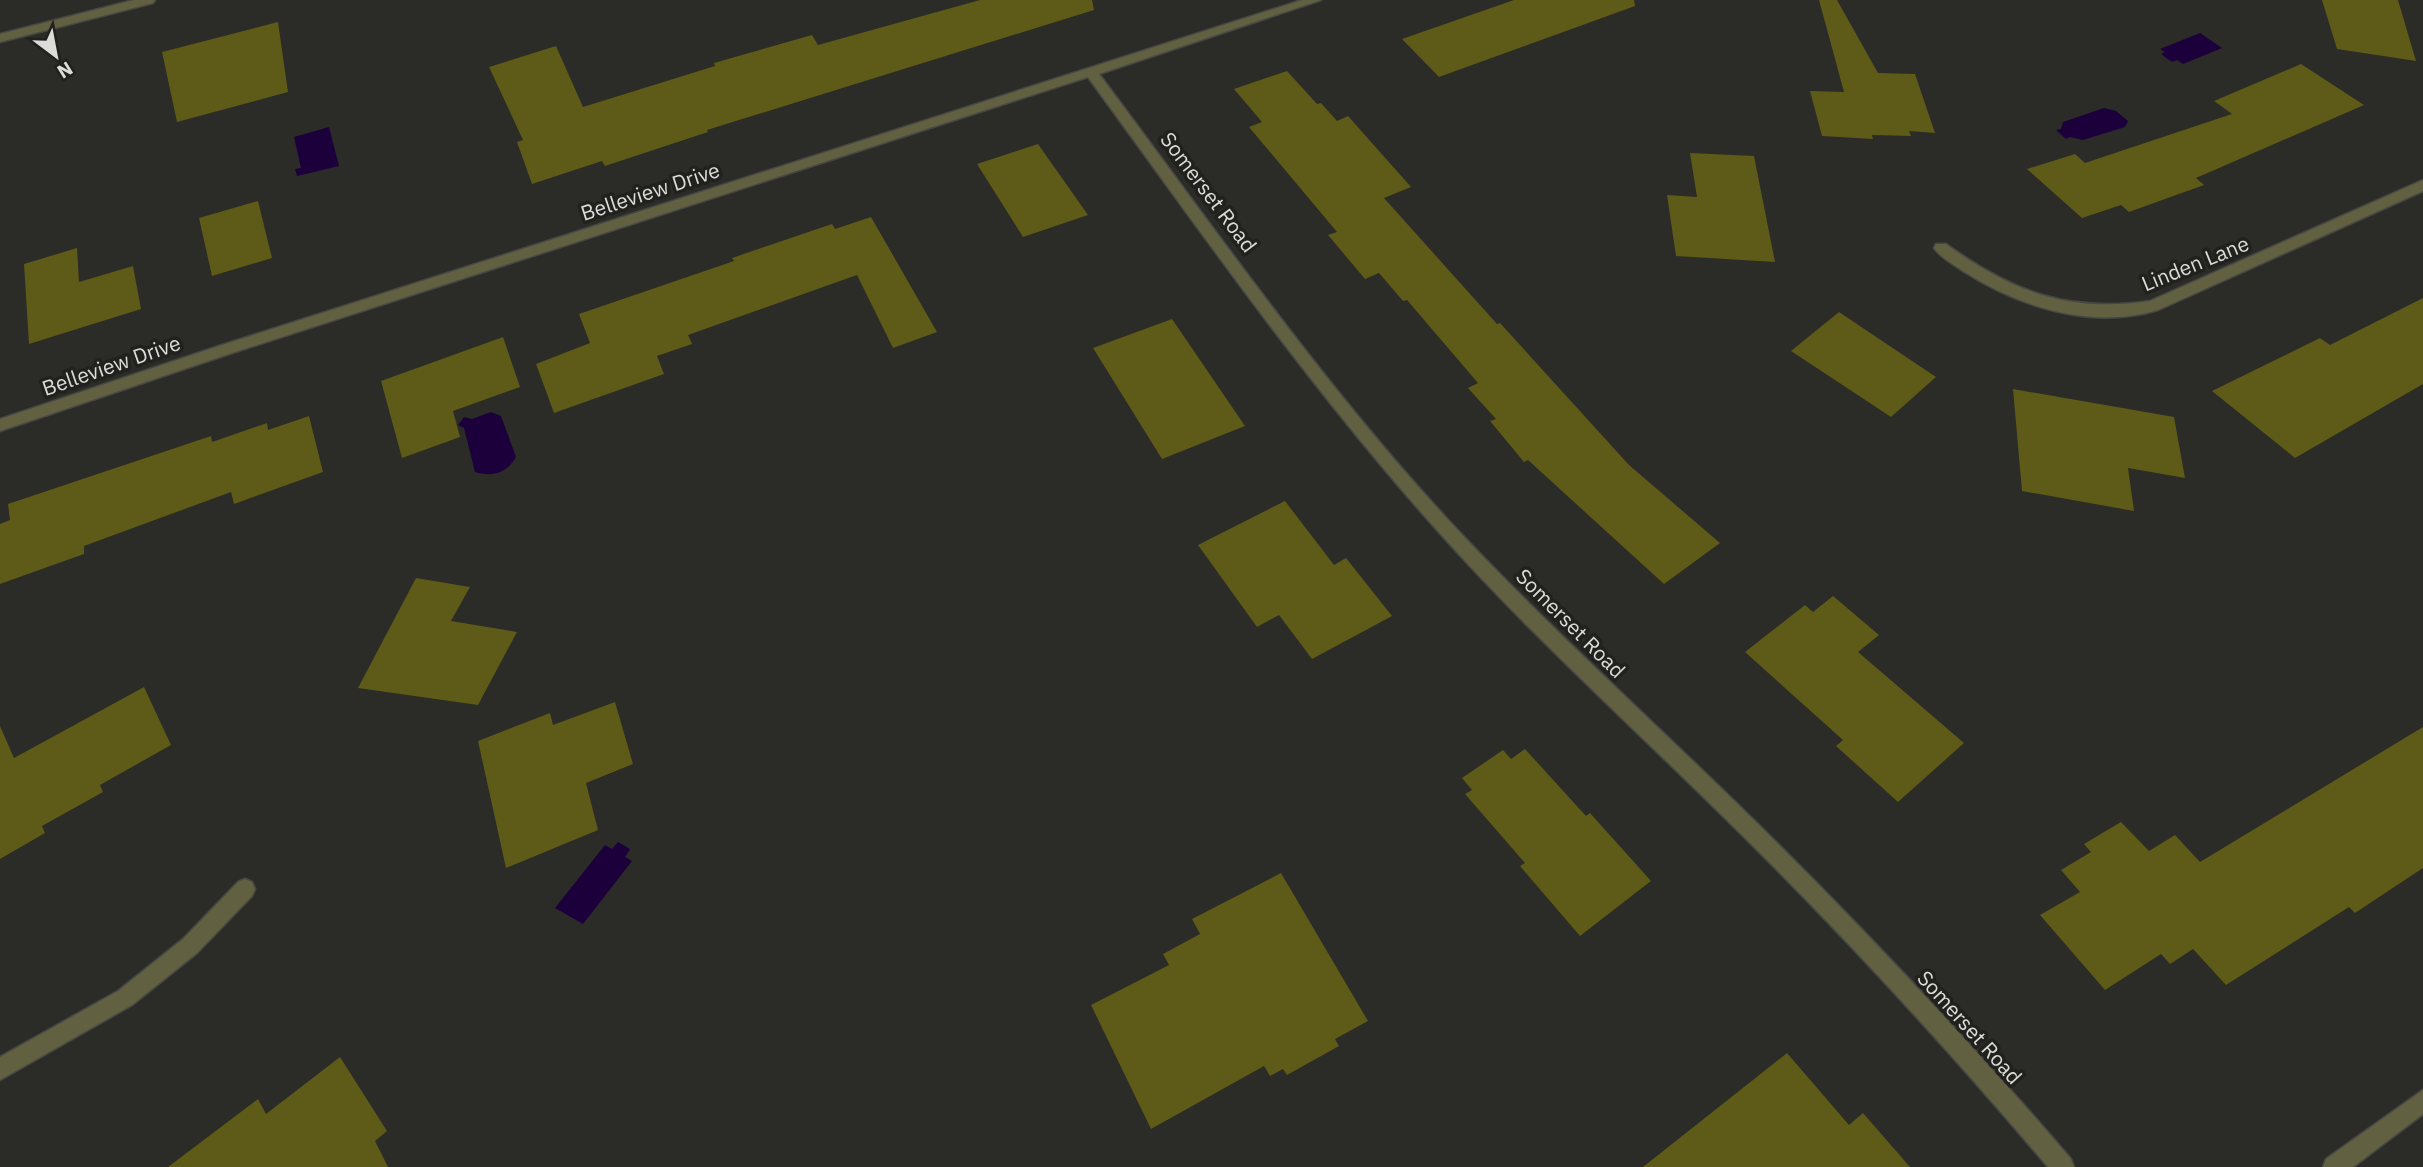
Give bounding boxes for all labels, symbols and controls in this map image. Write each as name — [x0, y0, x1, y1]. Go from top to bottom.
north arrow — [21, 21, 91, 91]
text: N — [53, 57, 77, 84]
street label: Somerset Road — [1155, 126, 1263, 258]
street label: Belleview Drive — [577, 155, 723, 227]
street label: Linden Lane — [2137, 229, 2253, 297]
street label: Belleview Drive — [38, 328, 184, 402]
street label: Somerset Road — [1510, 562, 1632, 684]
street label: Somerset Road — [1911, 964, 2029, 1090]

